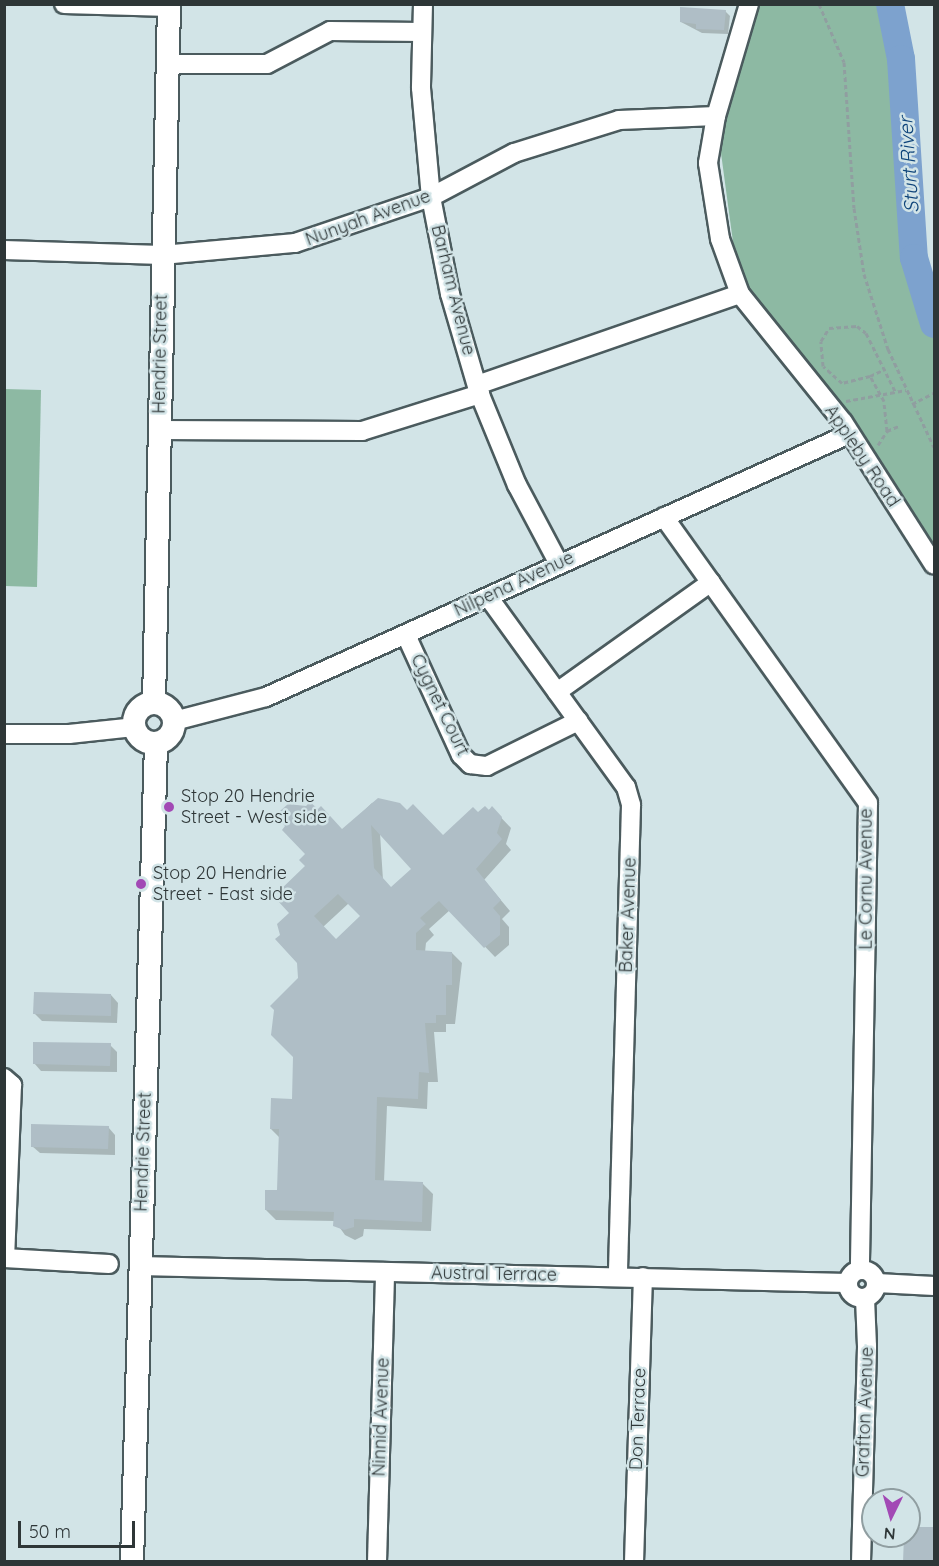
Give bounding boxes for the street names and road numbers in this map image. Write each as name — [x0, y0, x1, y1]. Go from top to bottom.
street label: Nunyah Avenue — [303, 185, 433, 251]
street label: Barham Avenue — [426, 223, 480, 357]
street label: Hendrie Street — [148, 294, 172, 414]
street label: Appleby Road — [820, 401, 904, 511]
street label: Nilpena Avenue — [451, 547, 577, 621]
street label: Cygnet Court — [406, 651, 474, 759]
street label: Le Cornu Avenue — [855, 808, 877, 950]
street label: Baker Avenue — [615, 857, 641, 973]
street label: Hendrie Street — [130, 1092, 156, 1212]
street label: Austral Terrace — [431, 1262, 557, 1286]
street label: Grafton Avenue — [852, 1346, 878, 1478]
street label: Ninnid Avenue — [368, 1357, 394, 1477]
street label: Don Terrace — [625, 1368, 651, 1470]

